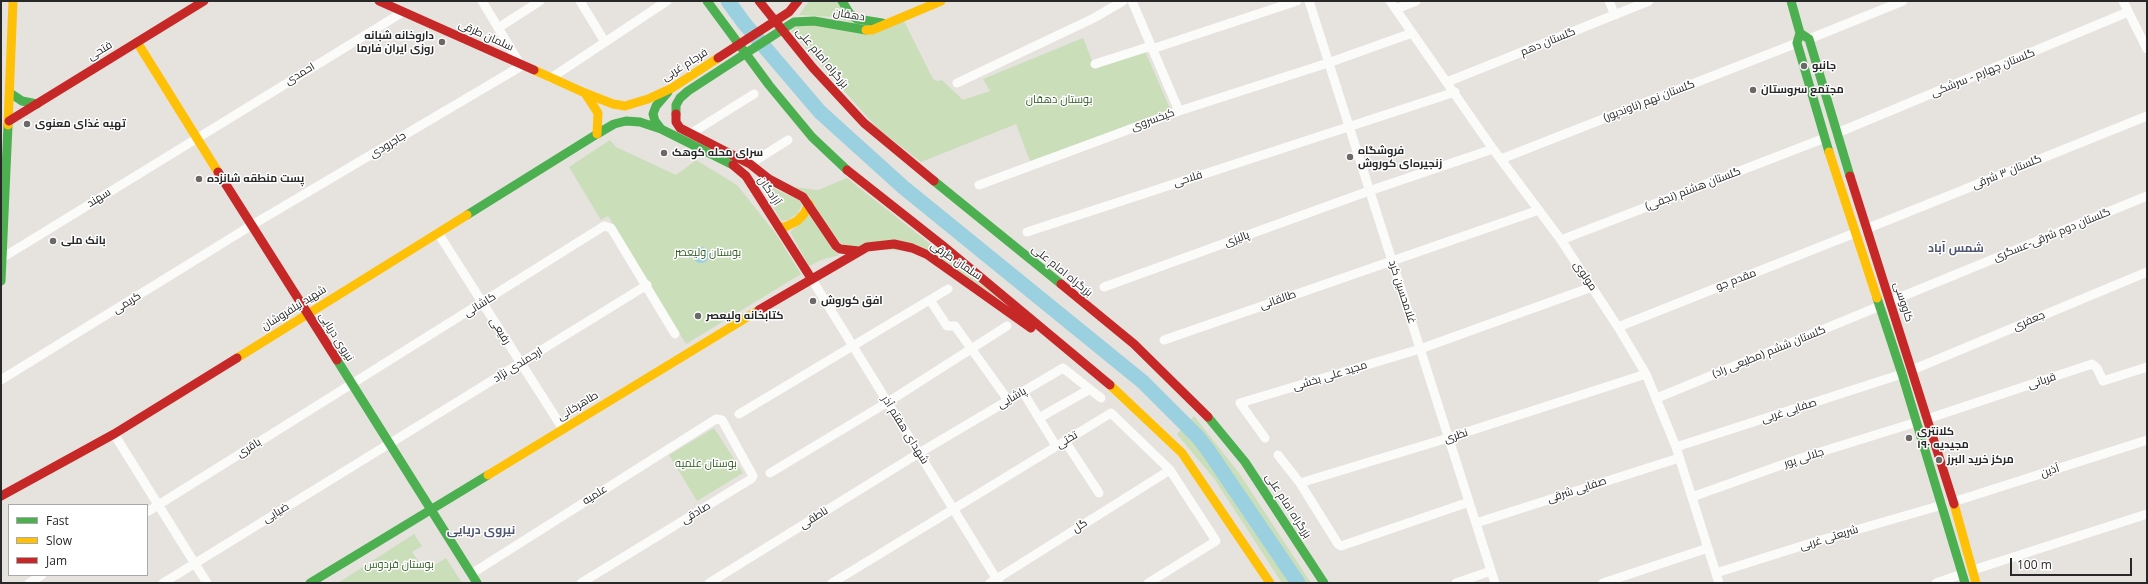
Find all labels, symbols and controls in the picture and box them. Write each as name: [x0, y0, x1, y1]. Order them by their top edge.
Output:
street label: دهقان: [832, 6, 866, 24]
street label: سلمان طرقی: [456, 18, 516, 54]
street label: بزرگراه امام علی: [793, 25, 851, 91]
street label: گلستان دهم: [1519, 25, 1577, 59]
place label: داروخانه شبانه روزی ایران فارما: [357, 29, 434, 55]
marker: داروخانه شبانه روزی ایران فارما: [437, 37, 447, 47]
street label: فتحی: [85, 38, 115, 64]
street label: فرجام غربی: [660, 46, 710, 84]
street label: گلستان چهارم - سرشکی: [1929, 46, 2037, 100]
place label: جانبو: [1812, 59, 1836, 73]
street label: احمدی: [283, 60, 317, 88]
marker: جانبو: [1799, 61, 1809, 71]
street label: گلستان نهم (ناوندپور): [1601, 77, 1697, 125]
place label: مجتمع سروستان: [1761, 83, 1844, 97]
marker: مجتمع سروستان: [1748, 85, 1758, 95]
park label: بوستان دهقان: [1026, 93, 1092, 107]
street label: کیخسروی: [1130, 106, 1176, 134]
place label: تهیه غذای معنوی: [35, 117, 126, 131]
marker: تهیه غذای معنوی: [22, 119, 32, 129]
street label: جاجرودی: [367, 129, 409, 161]
place label: فروشگاه زنجیره‌ای کوروش: [1358, 144, 1442, 170]
place label: سرای محله کوهک: [672, 146, 763, 160]
marker: سرای محله کوهک: [659, 148, 669, 158]
marker: فروشگاه زنجیره‌ای کوروش: [1345, 152, 1355, 162]
street label: گلستان ۳ شرقی: [1970, 152, 2044, 192]
street label: گلستان هشتم (نجفی): [1643, 165, 1743, 213]
street label: فلاحی: [1172, 168, 1204, 190]
place label: پست منطقه شانزده: [207, 172, 304, 186]
marker: پست منطقه شانزده: [194, 174, 204, 184]
street label: آزادگان: [755, 174, 783, 208]
street label: سهند: [85, 186, 113, 210]
street label: گلستان دوم شرقی-عسگری: [1992, 205, 2112, 265]
street label: پالیزی: [1223, 228, 1251, 250]
place label: بانک ملی: [61, 234, 106, 248]
marker: بانک ملی: [48, 236, 58, 246]
street label: سلمان طرقی: [928, 239, 984, 283]
street label: بزرگراه امام علی: [1029, 242, 1095, 300]
district label: شمس آباد: [1928, 242, 1984, 256]
park label: بوستان ولیعصر: [675, 246, 741, 260]
street label: غلامحسین کرد: [1385, 258, 1419, 326]
street label: مولوی: [1570, 259, 1600, 293]
street label: مقدم جو: [1714, 266, 1758, 294]
street label: کاووسی: [1890, 280, 1916, 324]
street label: شهید نیلفروشان: [259, 283, 329, 333]
street label: طالقانی: [1258, 288, 1298, 312]
street label: کریمی: [111, 289, 143, 317]
street label: کاشانی: [462, 290, 498, 320]
place label: افق کوروش: [821, 294, 883, 308]
marker: افق کوروش: [808, 296, 818, 306]
street label: جعفری: [2011, 308, 2047, 334]
place label: کتابخانه ولیعصر: [706, 309, 784, 323]
street label: نیروی دریایی: [316, 310, 356, 364]
marker: کتابخانه ولیعصر: [693, 311, 703, 321]
street label: رفیعی: [487, 315, 513, 347]
street label: گلستان ششم (مطیعی راد): [1710, 323, 1828, 381]
street label: ارجمندی نژاد: [491, 345, 545, 385]
street label: مجید علی بخشی: [1291, 358, 1369, 394]
street label: قربانی: [2026, 370, 2058, 392]
street label: پاشایی: [995, 384, 1029, 412]
street label: طاهرخانی: [555, 389, 601, 423]
street label: شهدای هفتم آذر: [879, 393, 931, 467]
street label: صفایی غربی: [1760, 396, 1818, 426]
place label: کلانتری ۱۹۰ مجیدیه: [1917, 425, 1969, 451]
street label: نظری: [1442, 426, 1470, 446]
street label: تختی: [1054, 429, 1080, 451]
marker: کلانتری ۱۹۰ مجیدیه: [1904, 433, 1914, 443]
street label: باقری: [234, 436, 264, 460]
street label: جلالی پور: [1782, 445, 1826, 471]
place label: مرکز خرید البرز: [1947, 453, 2014, 467]
marker: مرکز خرید البرز: [1934, 455, 1944, 465]
park label: بوستان علمیه: [675, 457, 737, 471]
street label: آذین: [2039, 462, 2061, 480]
street label: بزرگراه امام علی: [1262, 471, 1314, 541]
street label: صفایی شرقی: [1546, 474, 1608, 506]
street label: علمیه: [580, 482, 610, 508]
street label: صادقی: [679, 499, 713, 527]
street label: ضیایی: [261, 500, 291, 526]
legend: [8, 504, 148, 576]
street label: ناطقی: [797, 504, 831, 532]
text: Fast: [46, 512, 69, 529]
street label: گل: [1070, 516, 1090, 536]
street label: شریعتی غربی: [1798, 523, 1860, 553]
district label: نیروی دریایی: [447, 524, 515, 538]
text: Slow: [46, 532, 72, 549]
scale bar: [2012, 550, 2134, 576]
text: Jam: [46, 552, 67, 569]
text: 100 m: [2017, 556, 2052, 573]
park label: بوستان فردوس: [364, 558, 434, 572]

